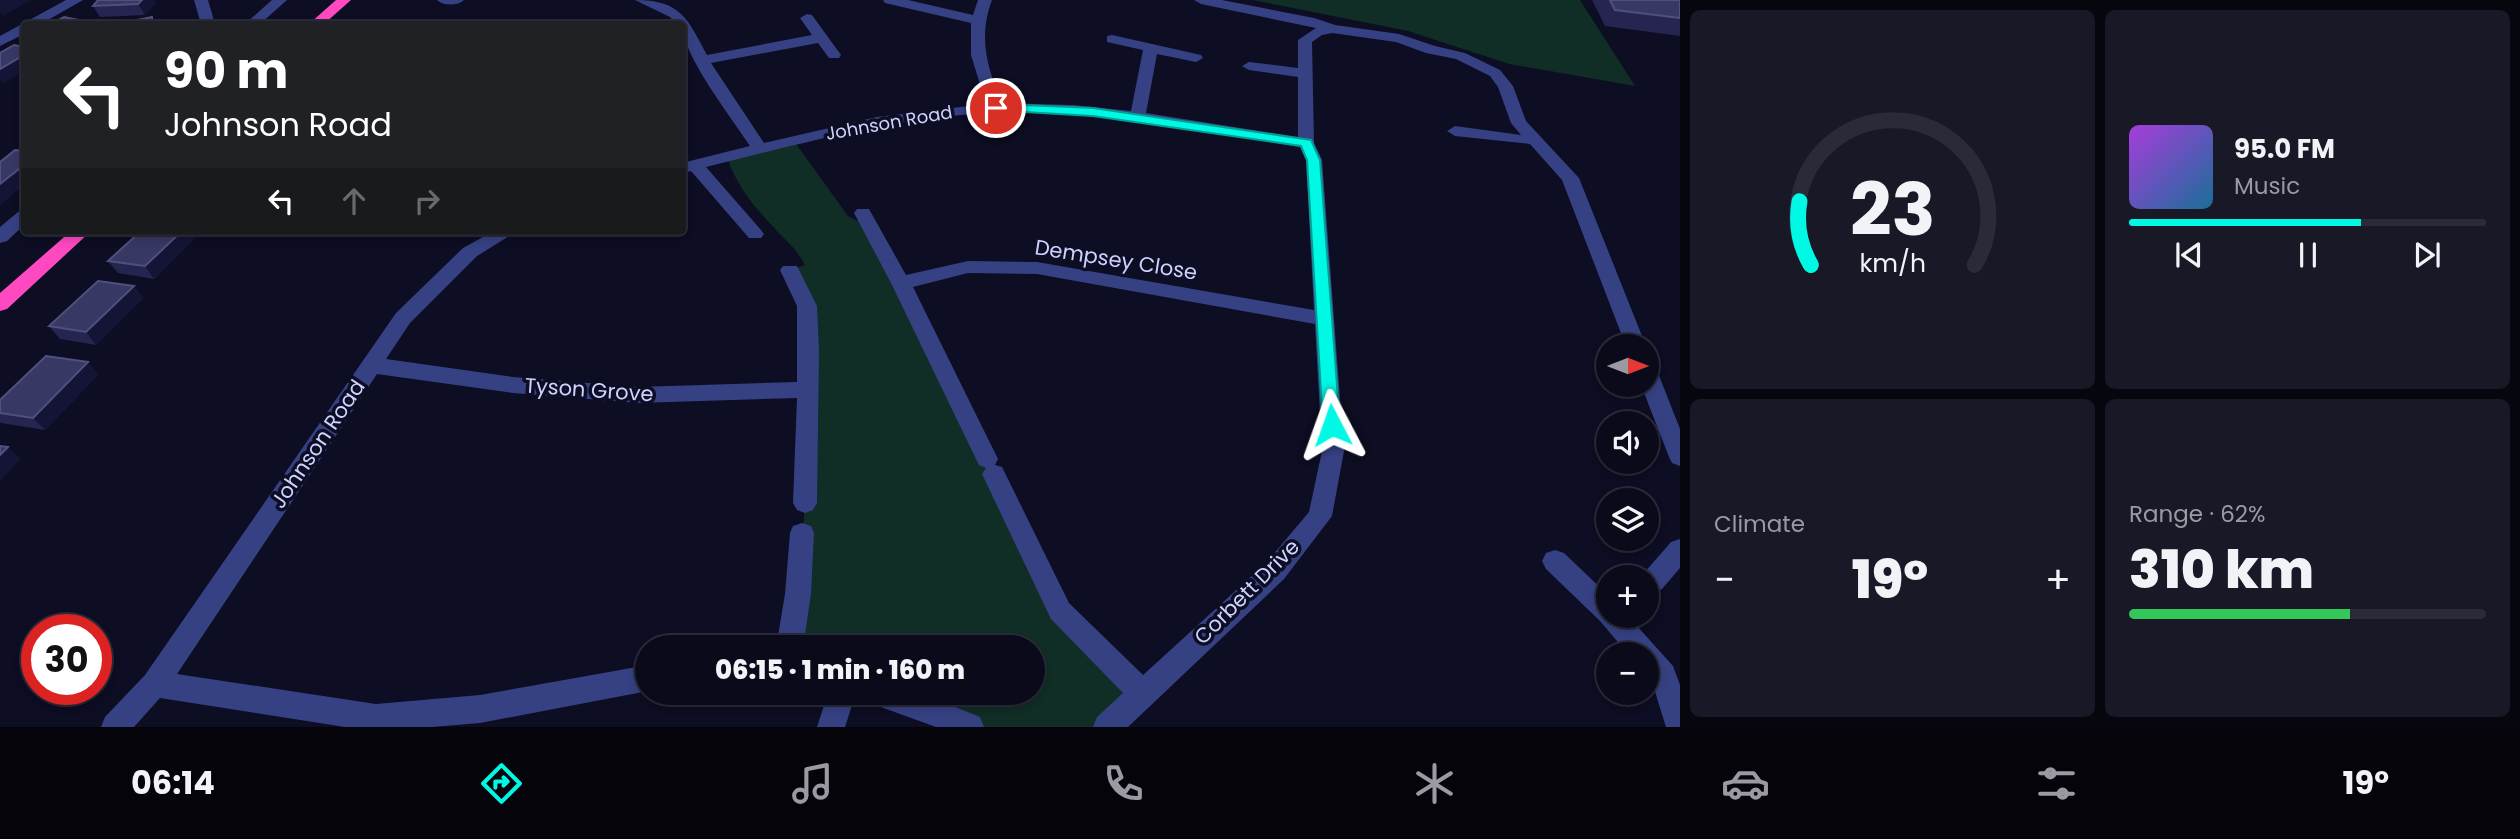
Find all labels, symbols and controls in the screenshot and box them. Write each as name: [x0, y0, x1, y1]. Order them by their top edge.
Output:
text: 90 m: [164, 37, 288, 105]
icon: left: [49, 49, 140, 140]
pin: [966, 78, 1026, 138]
icon: arrive: [977, 89, 1015, 127]
street label: Johnson Road: [824, 99, 954, 146]
text: Johnson Road: [164, 102, 392, 147]
text: 95.0 FM: [2234, 131, 2335, 167]
text: 23: [1850, 160, 1935, 261]
text: Music: [2234, 170, 2300, 202]
icon: left: [262, 182, 300, 220]
icon: ahead: [335, 182, 373, 220]
icon: right: [408, 182, 446, 220]
street label: Dempsey Close: [1033, 232, 1199, 287]
icon: previous: [2170, 236, 2208, 274]
icon: pause: [2289, 236, 2327, 274]
icon: next: [2408, 236, 2446, 274]
text: km/h: [1859, 246, 1926, 281]
north arrow: [1596, 334, 1659, 397]
map controls: [1596, 334, 1659, 705]
street label: Tyson Grove: [524, 371, 654, 408]
street label: Johnson Road: [264, 374, 371, 514]
position arrow: [1295, 388, 1369, 462]
button: sound: [1596, 411, 1659, 474]
button: layers: [1596, 488, 1659, 551]
text: Range · 62%: [2129, 498, 2266, 530]
text: Climate: [1714, 508, 1805, 540]
street label: Corbett Drive: [1188, 533, 1306, 651]
text: 310 km: [2129, 533, 2314, 606]
text: 19°: [1852, 543, 1928, 616]
text: −: [1714, 553, 1735, 606]
text: +: [2045, 553, 2071, 606]
button: +: [1596, 565, 1659, 628]
speed limit sign: 30: [21, 614, 112, 705]
button: −: [1596, 642, 1659, 705]
text: 06:15 · 1 min · 160 m: [715, 652, 965, 688]
icon: directions: [477, 759, 526, 808]
icon: music: [788, 759, 837, 808]
icon: phone: [1099, 759, 1148, 808]
icon: climate: [1410, 759, 1459, 808]
icon: car: [1721, 759, 1770, 808]
icon: filters: [2032, 759, 2081, 808]
text: 06:14: [131, 760, 215, 805]
text: 19°: [2342, 760, 2389, 805]

